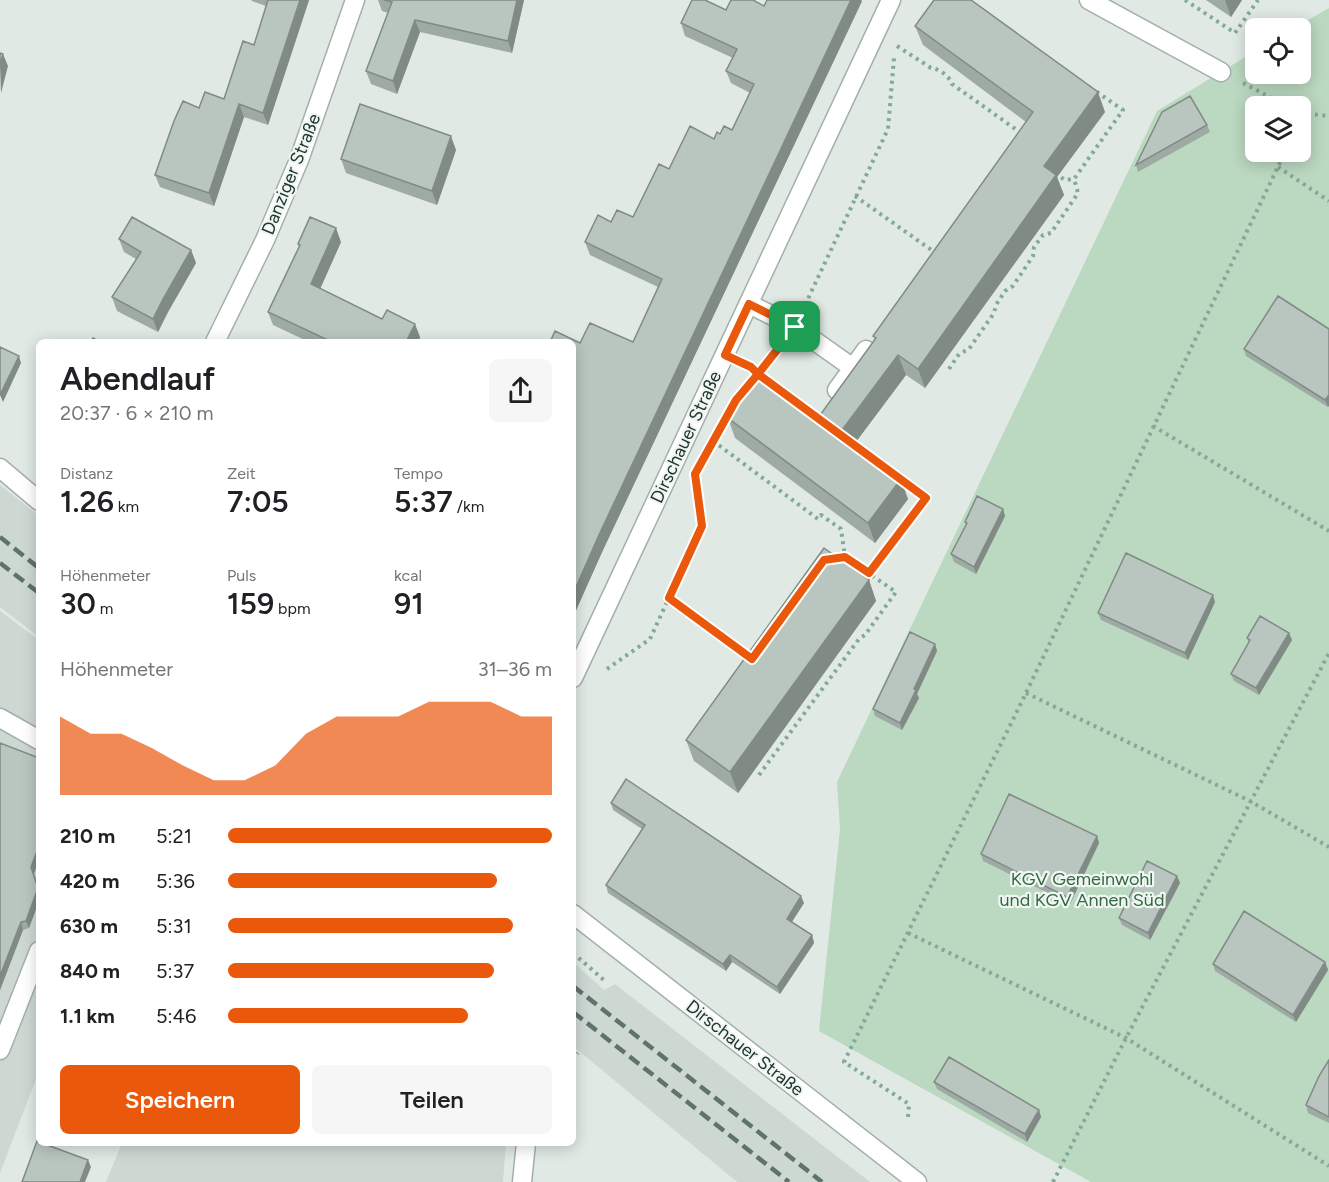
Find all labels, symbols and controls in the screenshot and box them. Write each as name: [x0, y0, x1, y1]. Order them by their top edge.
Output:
map controls: [1245, 18, 1311, 162]
button: locate: [1245, 18, 1311, 84]
button: layers: [1245, 96, 1311, 162]
street label: Danziger Straße: [257, 110, 325, 238]
pin: [769, 301, 820, 352]
icon: arrive: [778, 310, 811, 343]
text: Abendlauf: [60, 359, 215, 398]
button: share: [489, 359, 552, 422]
street label: Dirschauer Straße: [646, 367, 726, 507]
text: 20:37 · 6 × 210 m: [60, 401, 214, 425]
text: Distanz: [60, 464, 113, 483]
text: Zeit: [227, 464, 256, 483]
text: Tempo: [394, 464, 443, 483]
text: 1.26: [60, 483, 114, 520]
text: 7:05: [227, 483, 289, 520]
text: 5:37: [394, 483, 453, 520]
text: km: [114, 497, 139, 516]
text: /km: [453, 497, 484, 516]
text: Höhenmeter: [60, 566, 150, 585]
text: Puls: [227, 566, 256, 585]
text: kcal: [394, 566, 422, 585]
text: 30: [60, 585, 96, 622]
text: 159: [227, 585, 274, 622]
text: 91: [394, 585, 424, 622]
text: m: [96, 599, 113, 618]
text: bpm: [274, 599, 311, 618]
text: Höhenmeter: [60, 657, 173, 681]
text: 31–36 m: [478, 657, 552, 681]
text: 210 m: [60, 824, 115, 848]
text: 5:21: [156, 824, 192, 848]
park label: KGV Gemeinwohl und KGV Annen Süd: [1000, 868, 1164, 911]
text: 420 m: [60, 869, 119, 893]
text: 5:36: [156, 869, 195, 893]
text: 630 m: [60, 914, 118, 938]
text: 5:31: [156, 914, 192, 938]
text: 840 m: [60, 959, 120, 983]
text: 5:37: [156, 959, 194, 983]
street label: Dirschauer Straße: [682, 995, 808, 1101]
text: 1.1 km: [60, 1004, 115, 1028]
text: 5:46: [156, 1004, 196, 1028]
button: Speichern: [60, 1065, 300, 1134]
button: Teilen: [312, 1065, 552, 1134]

